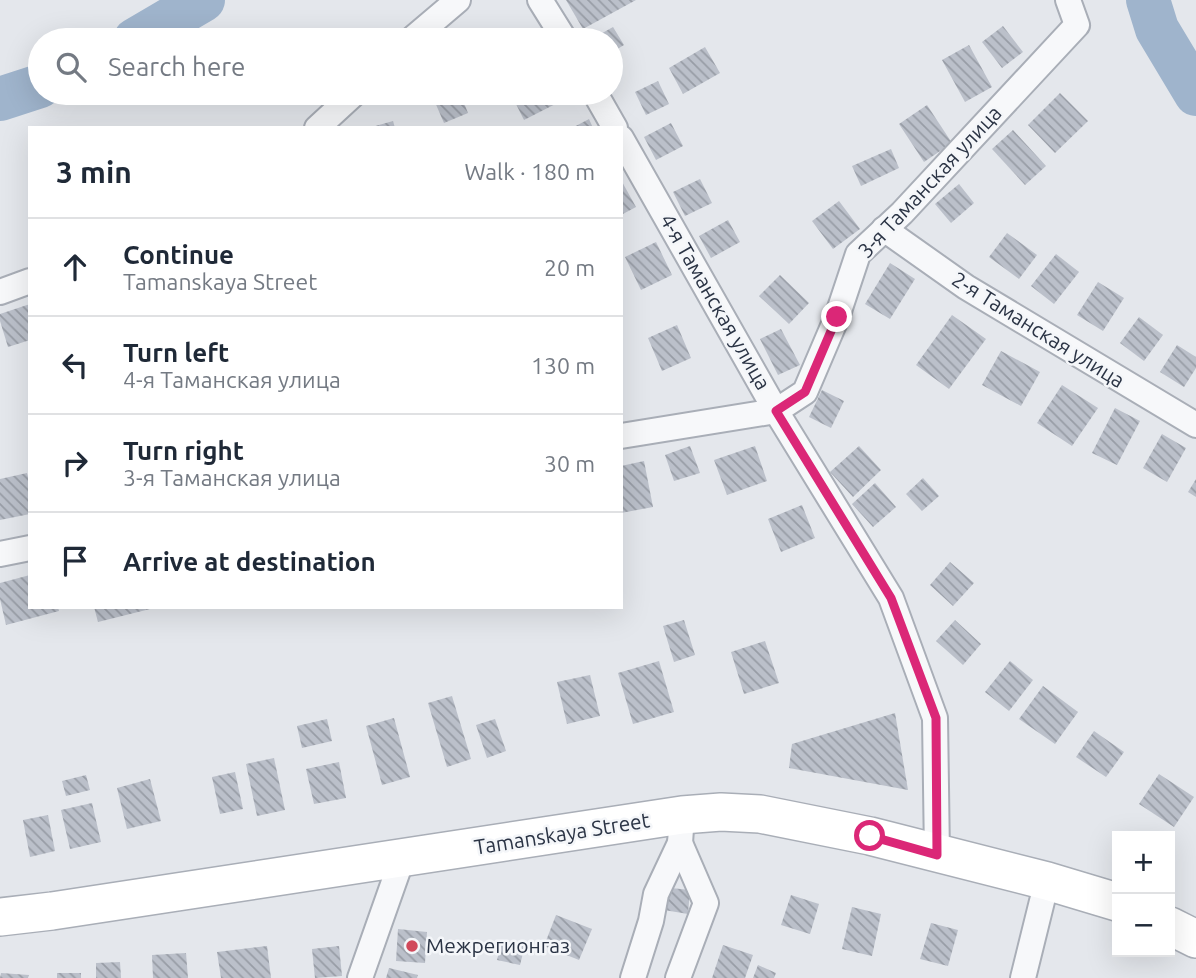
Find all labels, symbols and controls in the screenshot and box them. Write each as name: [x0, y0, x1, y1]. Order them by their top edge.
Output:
search box: [28, 28, 623, 105]
icon: search: [52, 48, 90, 86]
text: Search here: [108, 52, 245, 81]
street label: 3-я Таманская улица: [853, 100, 1006, 262]
text: 3 min: [56, 155, 132, 189]
text: Walk · 180 m: [464, 159, 595, 184]
street label: 4-я Таманская улица: [656, 209, 776, 394]
text: Continue: [123, 240, 234, 269]
icon: ahead: [56, 248, 94, 286]
text: 20 m: [544, 255, 595, 280]
street label: 2-я Таманская улица: [948, 266, 1129, 392]
text: Tamanskaya Street: [123, 269, 317, 294]
route end: [821, 301, 852, 332]
text: Turn left: [123, 338, 229, 367]
icon: left: [56, 346, 94, 384]
text: 130 m: [531, 353, 595, 378]
text: 4-я Таманская улица: [123, 367, 341, 392]
text: Turn right: [123, 436, 244, 465]
icon: right: [56, 444, 94, 482]
text: 30 m: [544, 451, 595, 476]
text: 3-я Таманская улица: [123, 465, 341, 490]
icon: arrive: [56, 542, 94, 580]
text: Arrive at destination: [123, 547, 376, 576]
street label: Tamanskaya Street: [472, 807, 651, 859]
route start: [854, 820, 885, 851]
map controls: [1112, 831, 1175, 957]
button: +: [1112, 831, 1175, 894]
button: −: [1112, 894, 1175, 957]
place label: Межрегионгаз: [426, 933, 570, 957]
marker: Межрегионгаз: [404, 938, 420, 954]

